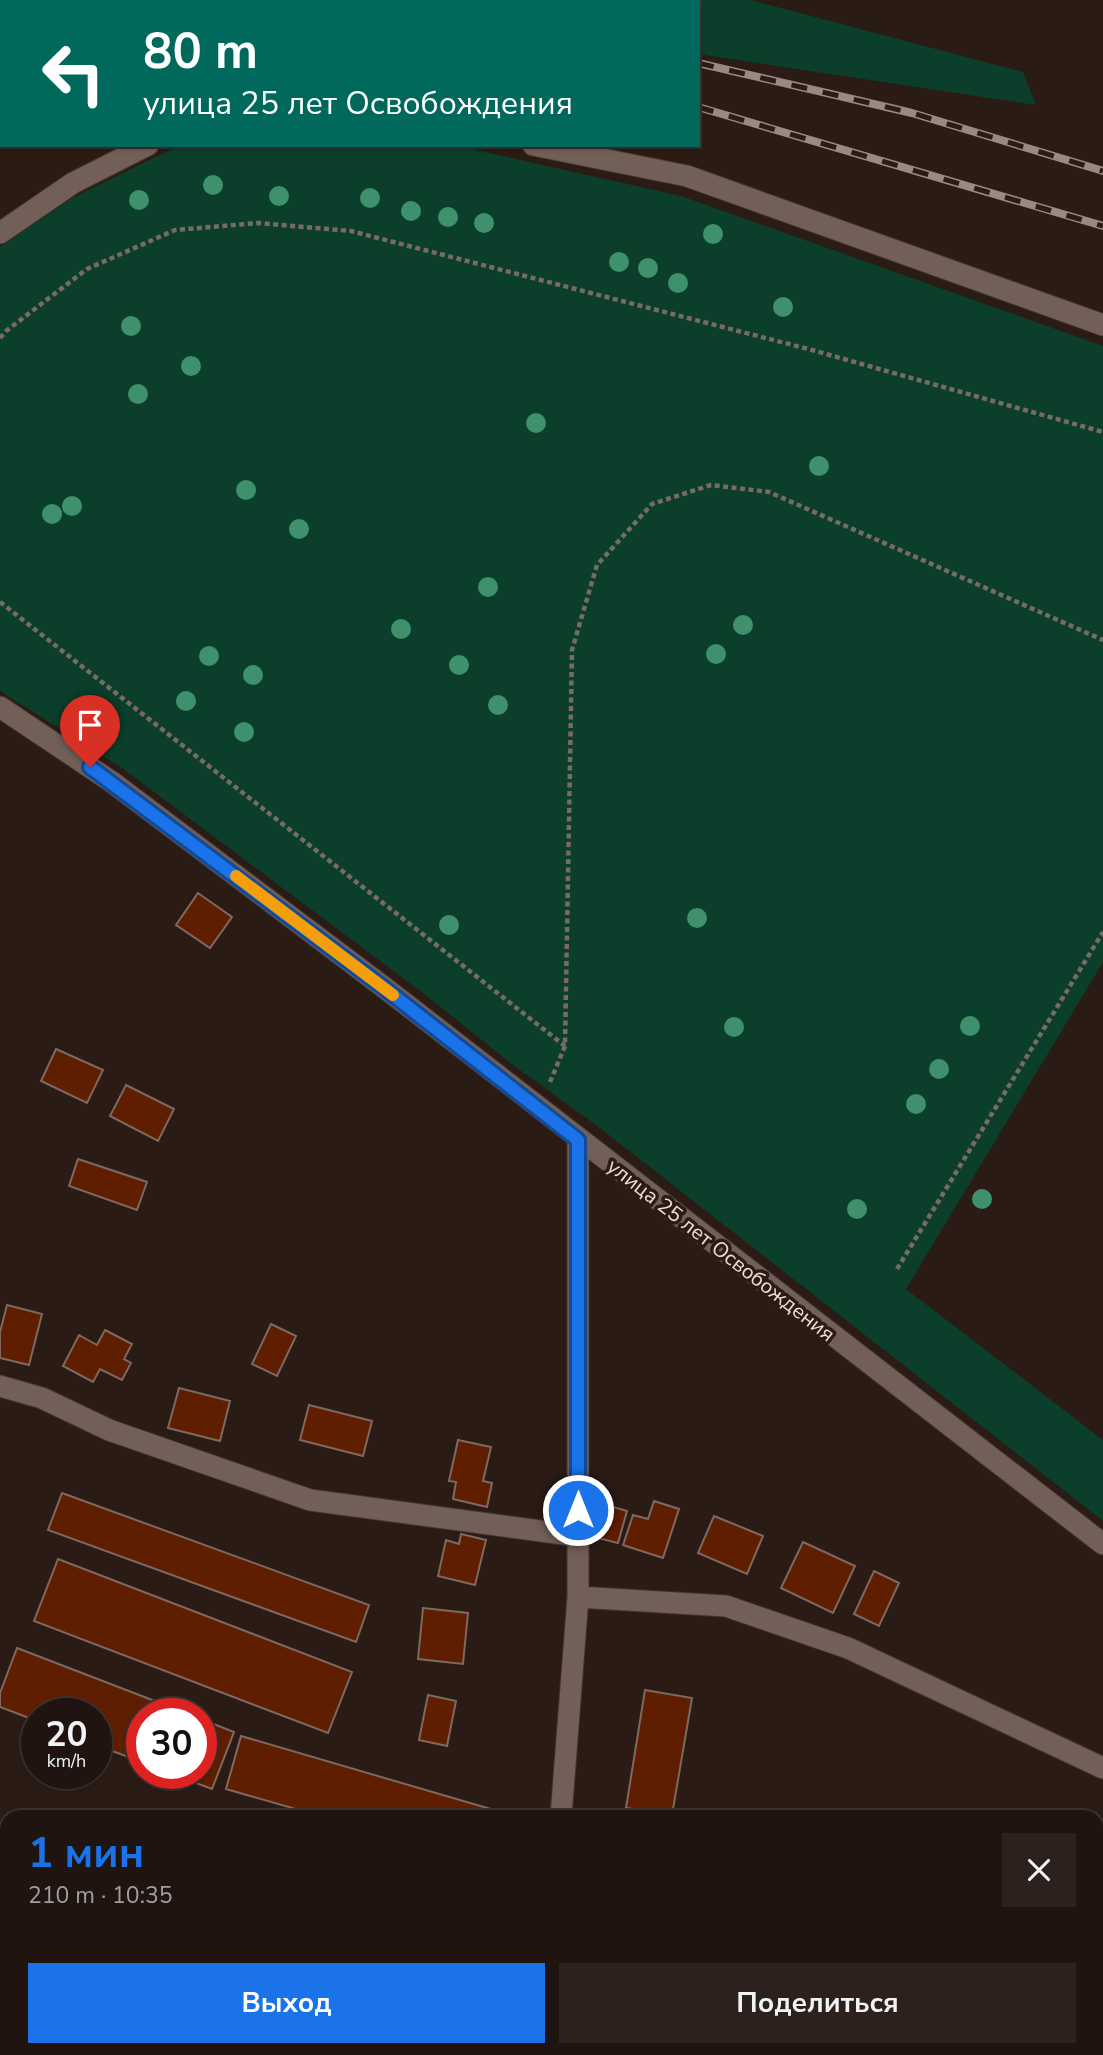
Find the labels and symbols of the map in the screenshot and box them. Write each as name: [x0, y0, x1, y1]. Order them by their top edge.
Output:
pin: [60, 695, 120, 767]
street label: улица 25 лет Освобождения: [601, 1152, 841, 1348]
position arrow: [541, 1473, 615, 1547]
speed limit sign: 30: [126, 1698, 217, 1789]

